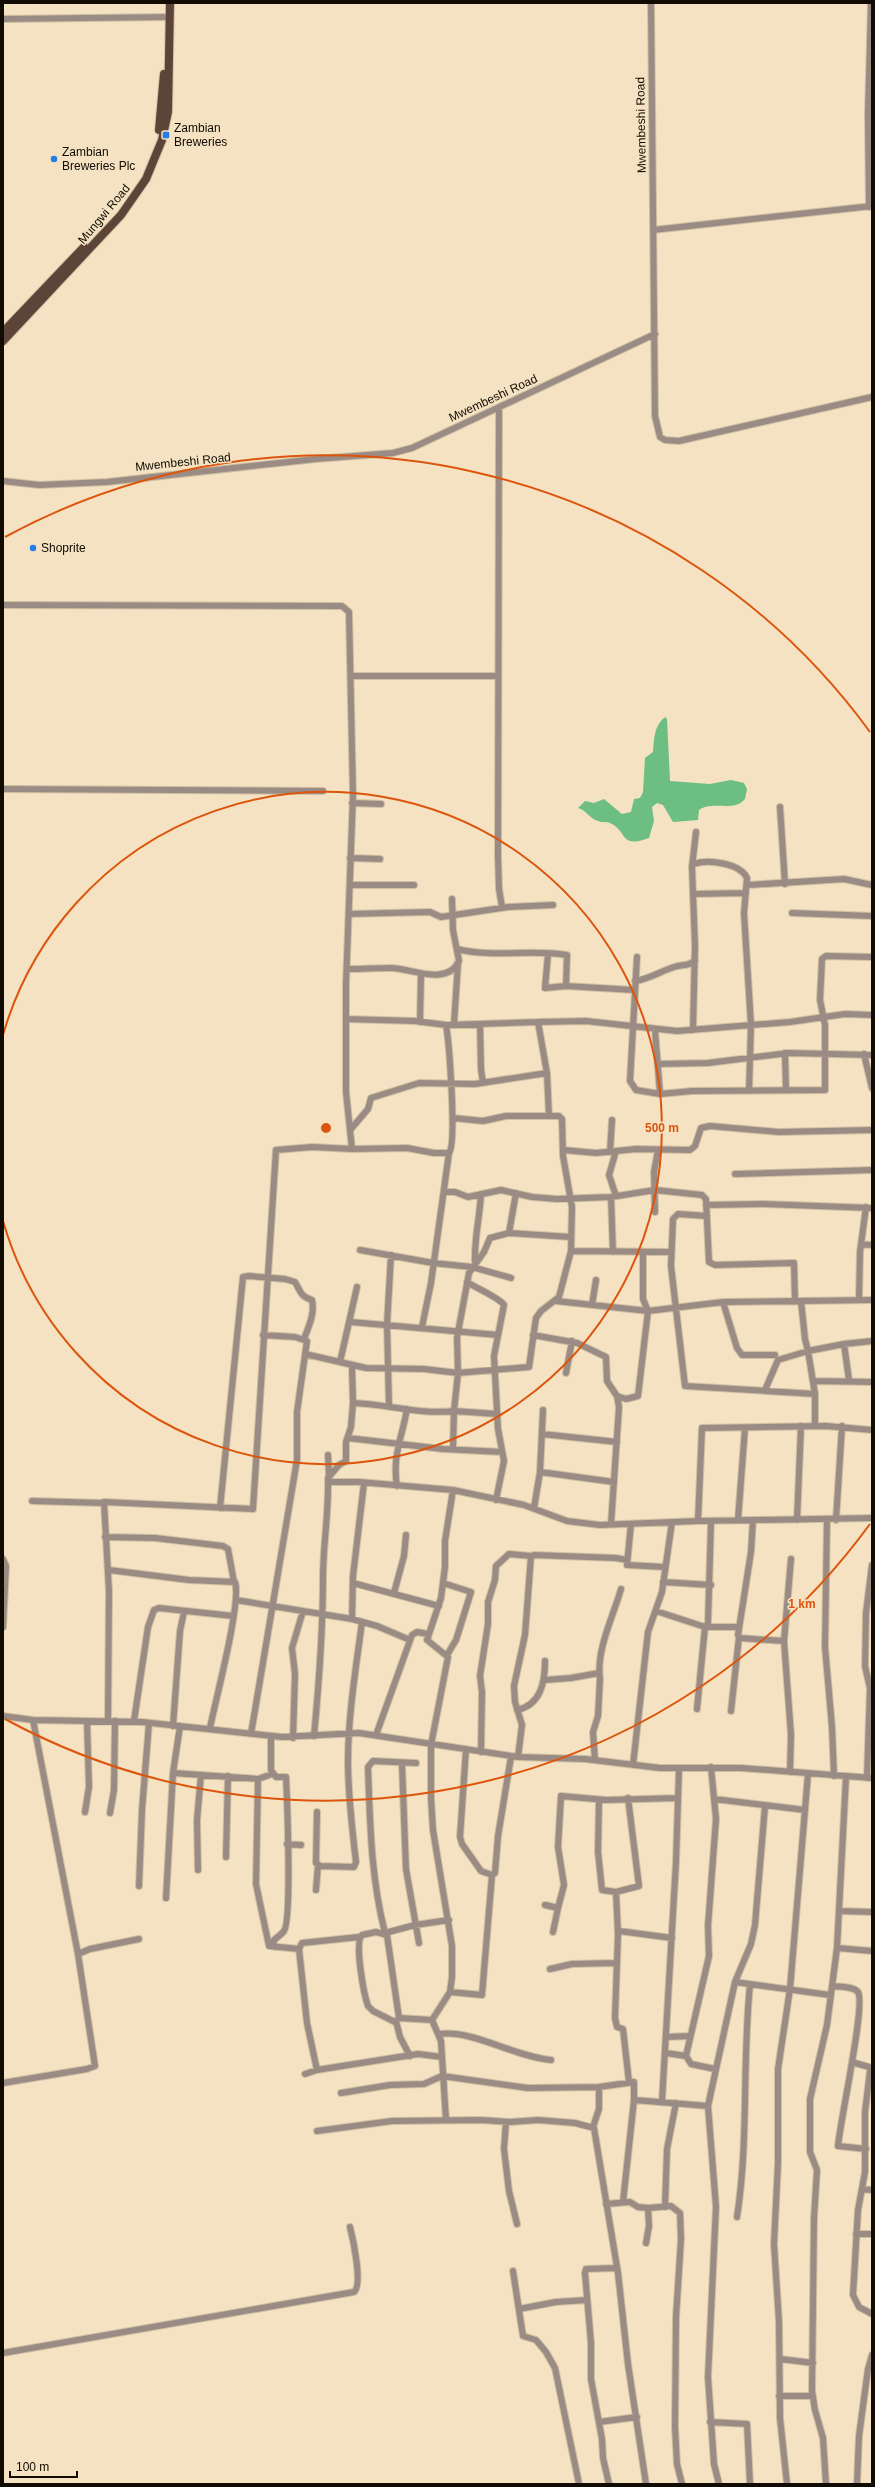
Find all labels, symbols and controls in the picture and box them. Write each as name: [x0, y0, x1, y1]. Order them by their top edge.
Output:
street label: Mwembeshi Road: [633, 77, 649, 173]
place label: Zambian Breweries: [174, 121, 227, 149]
marker: Zambian Breweries: [161, 130, 171, 140]
place label: Zambian Breweries Plc: [62, 145, 135, 173]
marker: Zambian Breweries Plc: [49, 154, 59, 164]
street label: Mungwi Road: [75, 181, 133, 247]
street label: Mwembeshi Road: [447, 371, 539, 425]
street label: Mwembeshi Road: [135, 450, 231, 474]
place label: Shoprite: [41, 541, 86, 555]
marker: Shoprite: [28, 543, 38, 553]
centre of rings: [319, 1121, 333, 1135]
text: 500 m: [645, 1121, 679, 1135]
text: 1 km: [788, 1597, 816, 1611]
scale bar: [10, 2453, 77, 2479]
text: 100 m: [16, 2460, 49, 2474]

